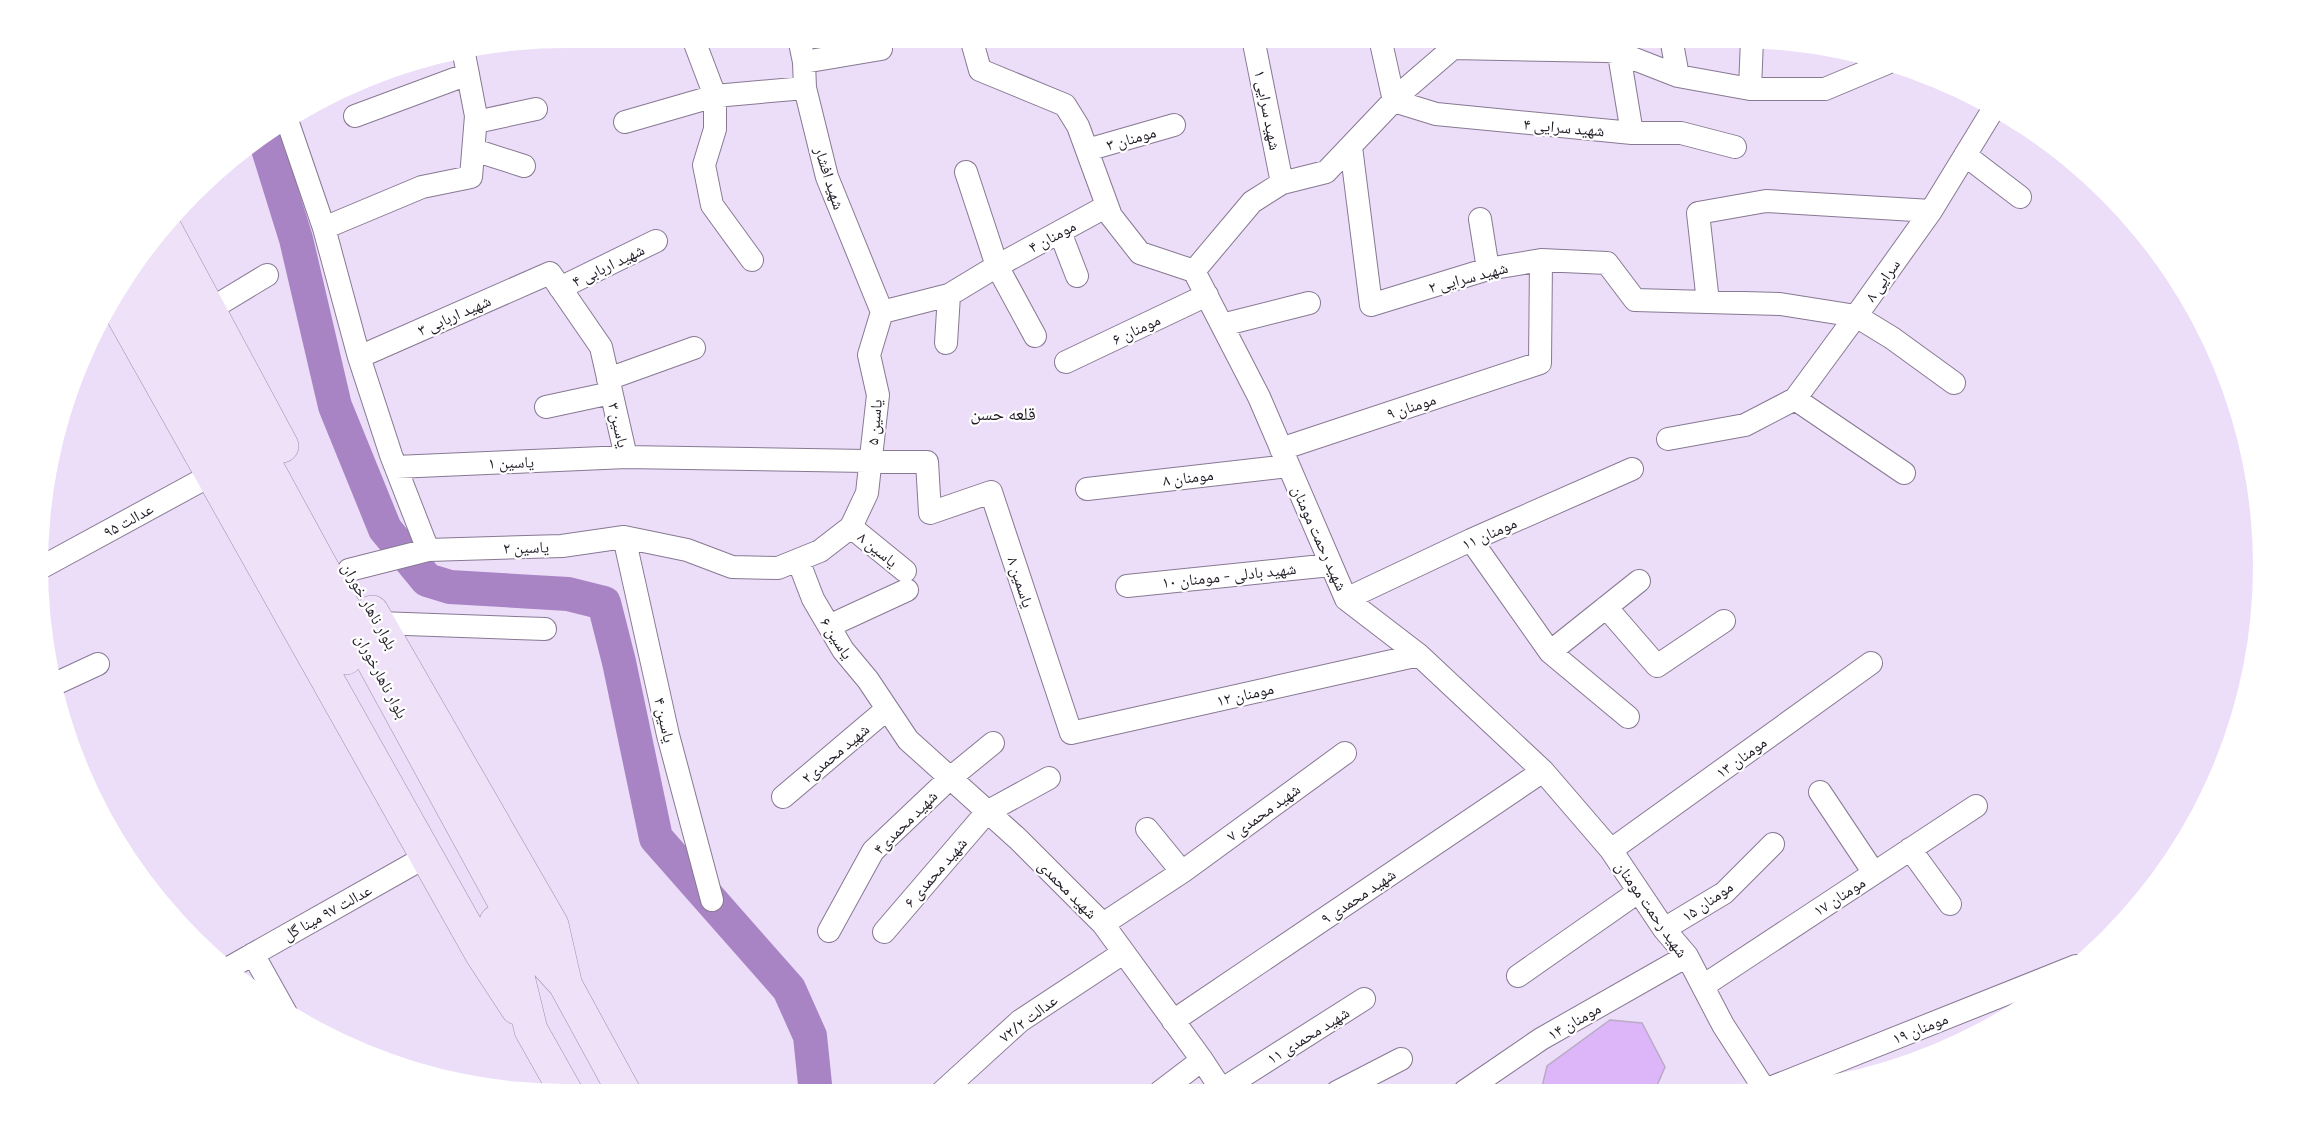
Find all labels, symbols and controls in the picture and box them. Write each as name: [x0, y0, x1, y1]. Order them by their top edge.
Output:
street label: شهید سرایی ۱: [1248, 68, 1288, 152]
street label: شهید سرایی ۴: [1522, 111, 1606, 143]
street label: مومنان ۳: [1103, 119, 1159, 157]
street label: شهید افشار: [808, 142, 851, 213]
street label: ۴ مومنان: [1024, 213, 1080, 259]
street label: شهید اربابی ۴: [568, 237, 648, 293]
street label: سرایی ۸: [1858, 253, 1906, 307]
street label: شهید سرایی ۲: [1426, 255, 1510, 299]
street label: شهید اربابی ۳: [413, 288, 495, 342]
street label: مومنان ۶: [1108, 307, 1164, 351]
street label: مومنان ۹: [1383, 387, 1439, 425]
street label: یاسین ۵: [860, 398, 888, 446]
street label: یاسین ۳: [602, 400, 636, 450]
district label: قلعه حسن: [970, 400, 1036, 427]
street label: یاسین ۱: [488, 449, 534, 475]
street label: مومنان ۸: [1161, 462, 1215, 492]
street label: شهید رحمت مومنان: [1286, 481, 1354, 595]
street label: عدالت ۹۵: [99, 496, 157, 544]
street label: مومنان ۱۱: [1458, 510, 1520, 556]
street label: یاسین ۸: [853, 525, 903, 573]
street label: یاسین ۲: [503, 534, 549, 560]
street label: یاسمین ۸: [1001, 553, 1041, 611]
street label: شهید بادلی - مومنان ۱۰: [1161, 556, 1297, 594]
street label: بلوار ناهار خوران: [336, 558, 404, 654]
street label: یاسین ۶: [814, 612, 860, 664]
street label: بلوار ناهارخوران: [350, 629, 414, 723]
street label: مومنان ۱۲: [1214, 676, 1276, 712]
street label: یاسین ۴: [648, 695, 682, 745]
street label: شهید محمدی۲: [796, 717, 874, 789]
street label: مومنان ۱۳: [1710, 730, 1772, 784]
street label: شهید محمدی ۷: [1221, 777, 1305, 847]
street label: شهید محمدی۴: [867, 784, 943, 860]
street label: ۶ شهید محمدی: [898, 832, 972, 912]
street label: شهید محمدی: [1033, 854, 1103, 924]
street label: شهید رحمت مومنان: [1610, 856, 1694, 962]
street label: ۹ شهید محمدی: [1316, 862, 1400, 930]
street label: مومنان ۱۷: [1808, 870, 1870, 922]
street label: مومنان ۱۵: [1676, 875, 1738, 927]
street label: عدالت ۹۷ مینا گل: [278, 878, 376, 946]
street label: عدالت ۷۲/۲: [994, 988, 1062, 1048]
street label: مومنان ۱۴: [1543, 996, 1605, 1046]
street label: ۱۱ شهید محمدی: [1262, 1000, 1354, 1070]
street label: مومنان ۱۹: [1889, 1006, 1951, 1050]

